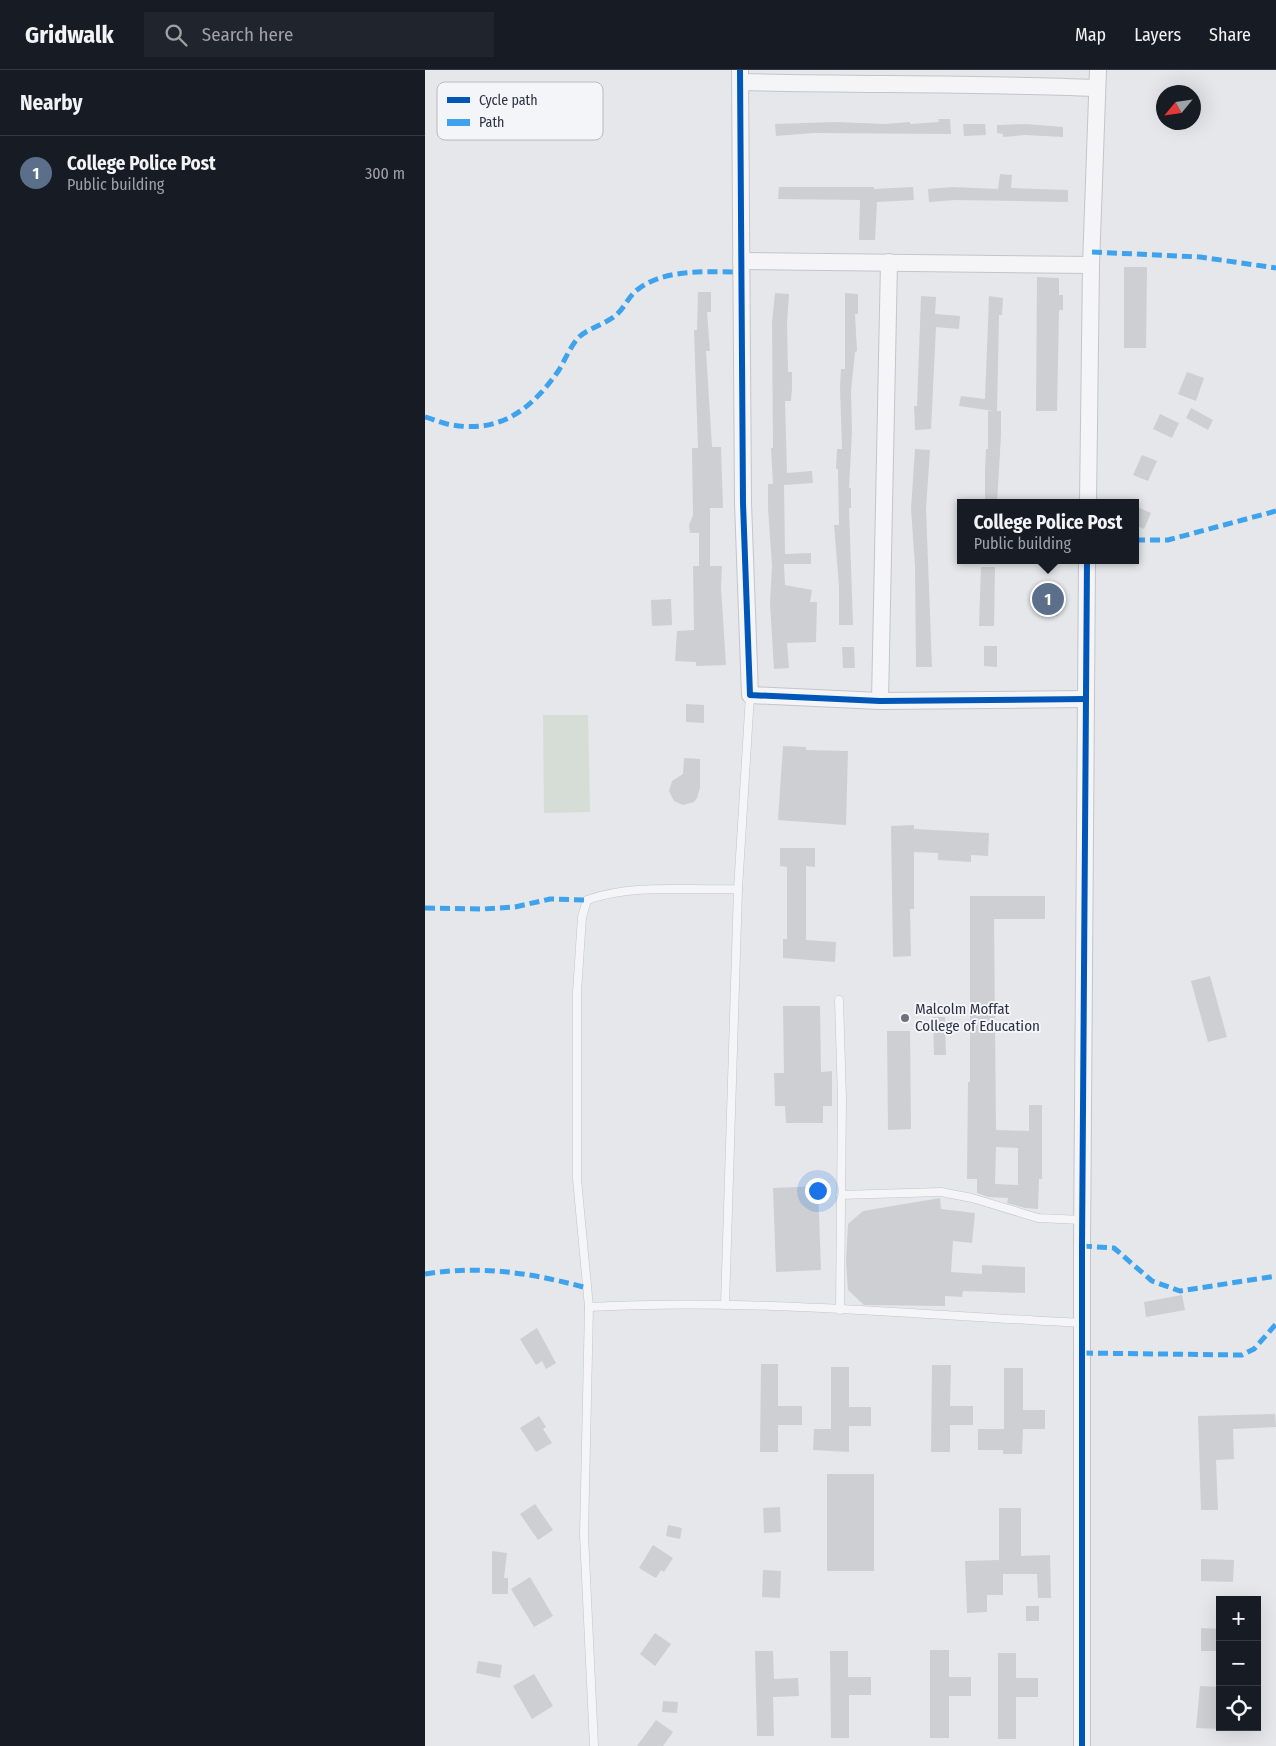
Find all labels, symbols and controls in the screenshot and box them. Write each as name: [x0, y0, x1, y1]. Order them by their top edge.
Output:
search box: [144, 12, 494, 57]
text: Gridwalk: [25, 21, 114, 49]
icon: search: [162, 21, 190, 49]
text: Search here: [202, 23, 293, 46]
text: Map: [1075, 24, 1106, 46]
text: Layers: [1134, 24, 1181, 46]
text: Share: [1209, 24, 1251, 46]
legend: [437, 82, 603, 140]
north arrow: [1156, 85, 1201, 130]
text: Nearby: [20, 90, 82, 116]
text: Cycle path: [479, 92, 538, 109]
text: Path: [479, 114, 504, 131]
text: College Police Post: [67, 152, 216, 175]
text: 1: [33, 164, 39, 183]
text: 300 m: [365, 164, 405, 183]
text: Public building: [67, 175, 164, 194]
popup: [957, 499, 1139, 564]
text: College Police Post: [974, 511, 1122, 534]
text: Public building: [974, 534, 1071, 553]
pin: 1: [1032, 580, 1064, 618]
place label: Malcolm Moffat College of Education: [915, 1000, 1040, 1035]
marker: Malcolm Moffat College of Education: [899, 1012, 911, 1024]
your location: [805, 1178, 831, 1204]
map controls: [1216, 1596, 1261, 1731]
button: +: [1216, 1596, 1261, 1641]
button: −: [1216, 1641, 1261, 1686]
button: locate: [1216, 1686, 1261, 1731]

